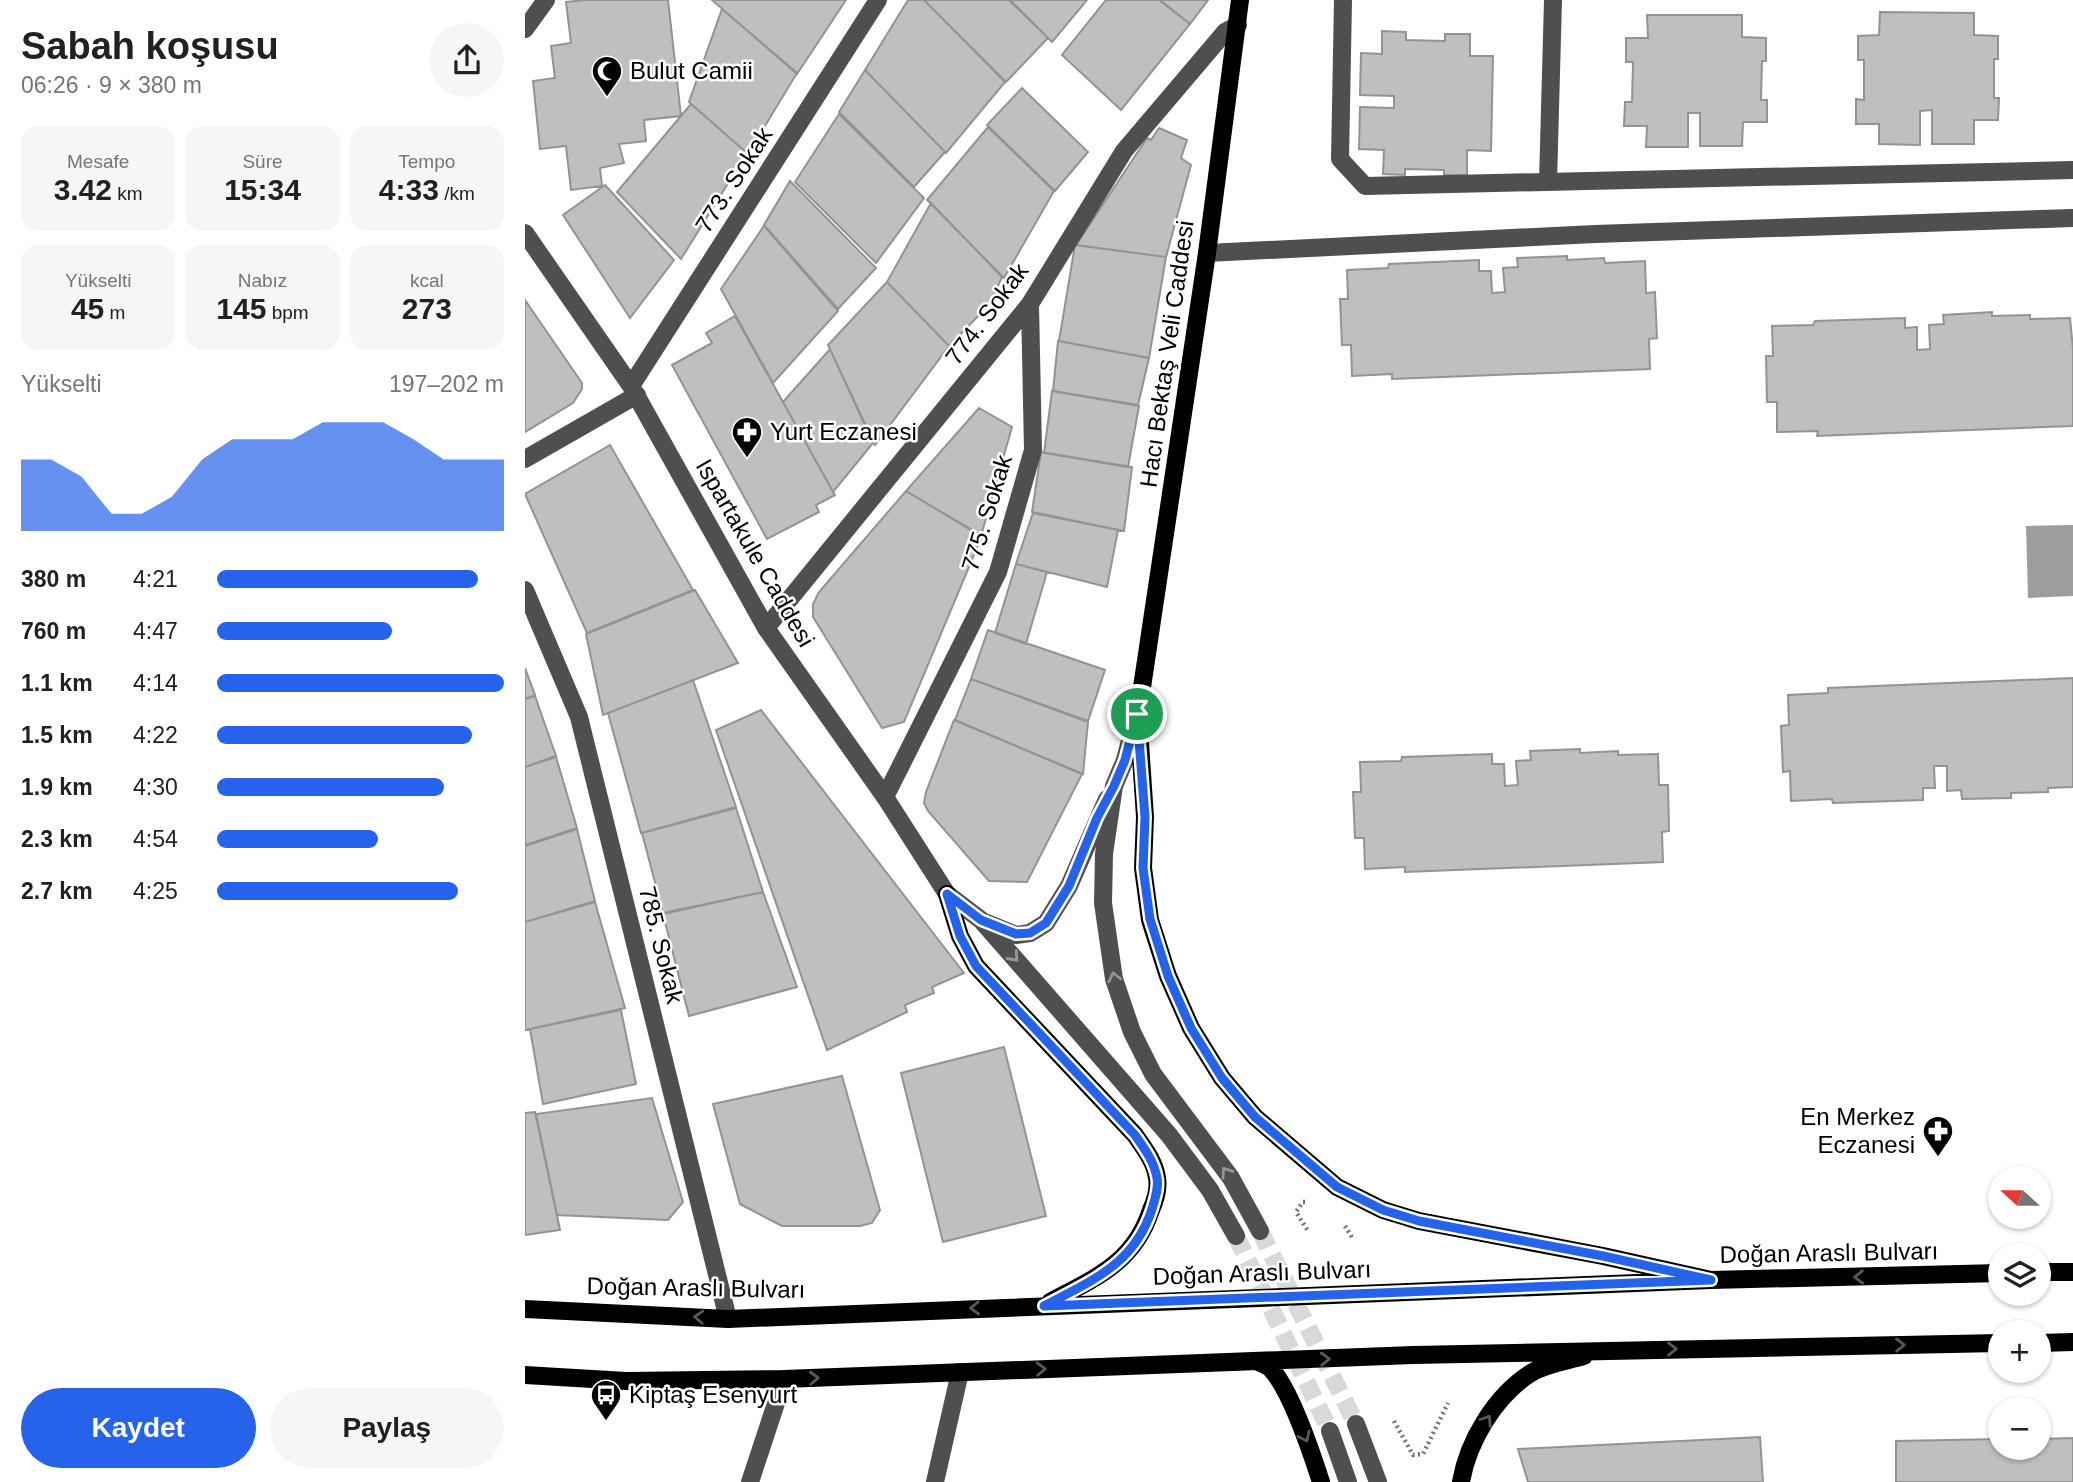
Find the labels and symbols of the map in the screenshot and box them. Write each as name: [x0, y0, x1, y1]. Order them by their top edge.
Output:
mosque icon: Bulut Camii: [590, 54, 624, 98]
place label: Bulut Camii: [630, 57, 753, 84]
street label: 773. Sokak: [690, 121, 778, 237]
street label: Hacı Bektaş Veli Caddesi: [1134, 219, 1199, 489]
street label: 774. Sokak: [940, 257, 1034, 370]
pharmacy icon: Yurt Eczanesi: [730, 415, 764, 459]
place label: Yurt Eczanesi: [770, 418, 917, 445]
street label: 775. Sokak: [956, 451, 1017, 574]
street label: Ispartakule Caddesi: [691, 454, 820, 651]
pin: [1107, 684, 1167, 744]
street label: 785. Sokak: [634, 883, 689, 1007]
one-way arrow: [1006, 949, 1018, 962]
one-way arrow: [1108, 971, 1122, 983]
place label: En Merkez Eczanesi: [1800, 1103, 1915, 1158]
pharmacy icon: En Merkez Eczanesi: [1921, 1114, 1955, 1158]
north arrow: [1988, 1166, 2051, 1228]
one-way arrow: [1222, 1167, 1234, 1180]
street label: Doğan Araslı Bulvarı: [1719, 1237, 1939, 1268]
street label: Doğan Araslı Bulvarı: [1152, 1255, 1372, 1290]
one-way arrow: [1853, 1269, 1864, 1284]
street label: Doğan Araslı Bulvarı: [586, 1272, 806, 1303]
one-way arrow: [970, 1301, 981, 1316]
one-way arrow: [693, 1310, 704, 1325]
one-way arrow: [1895, 1337, 1906, 1353]
one-way arrow: [1668, 1341, 1678, 1357]
one-way arrow: [1319, 1351, 1330, 1366]
one-way arrow: [1036, 1362, 1047, 1377]
one-way arrow: [809, 1370, 819, 1386]
bus stop icon: Kiptaş Esenyurt: [589, 1378, 623, 1422]
place label: Kiptaş Esenyurt: [629, 1381, 797, 1408]
one-way arrow: [1479, 1415, 1491, 1428]
one-way arrow: [1297, 1430, 1311, 1442]

